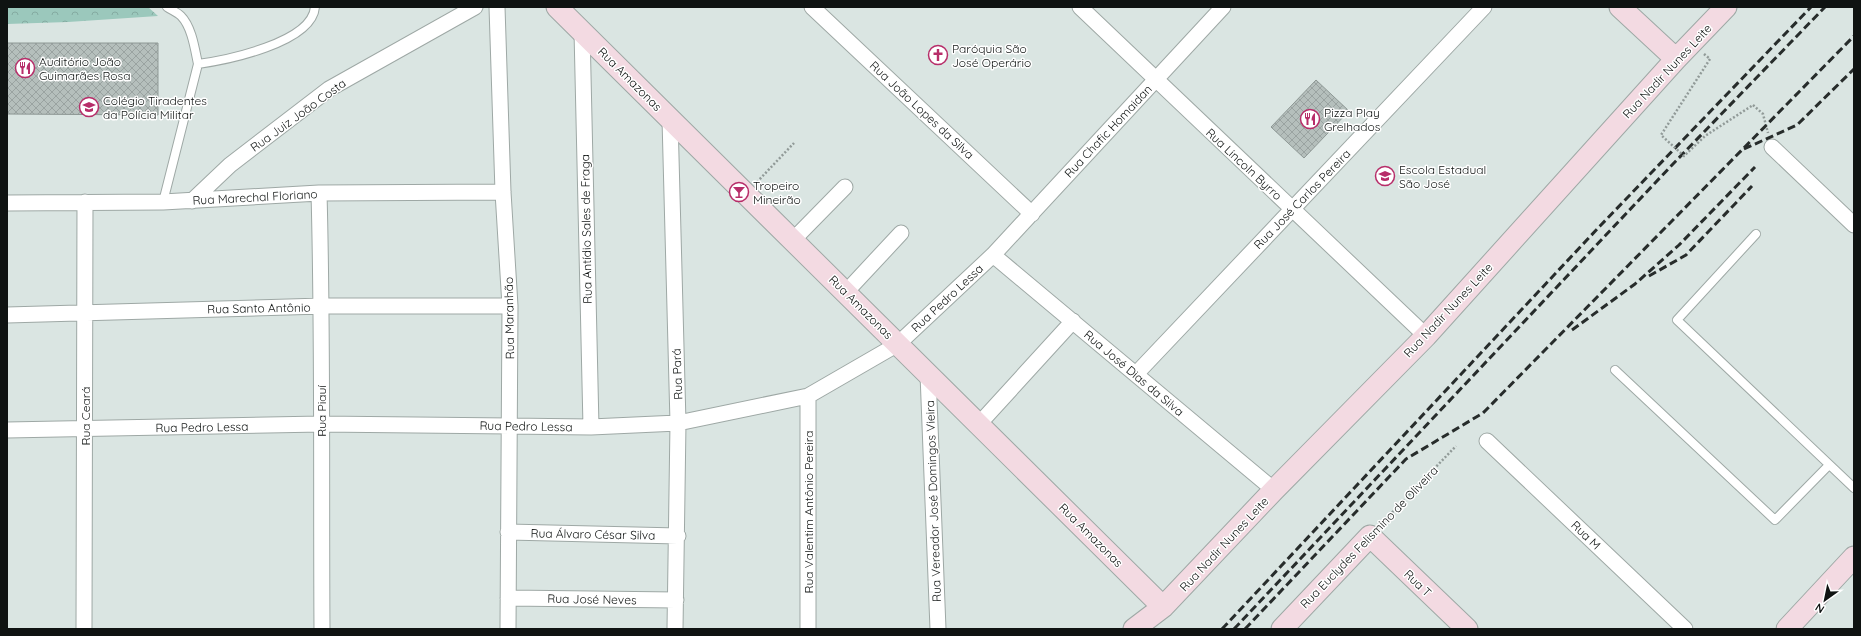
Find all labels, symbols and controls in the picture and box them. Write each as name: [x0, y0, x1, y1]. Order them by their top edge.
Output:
street label: Rua Nadir Nunes Leite: [1619, 20, 1715, 121]
place label: Paróquia São José Operário: [952, 41, 1031, 70]
street label: Rua Amazonas: [595, 44, 665, 114]
church icon: Paróquia São José Operário: [927, 44, 949, 66]
place label: Auditório João Guimarães Rosa: [39, 54, 131, 83]
restaurant icon: Auditório João Guimarães Rosa: [14, 57, 36, 79]
street label: Rua João Lopes da Silva: [867, 58, 977, 162]
street label: Rua Juiz João Costa: [247, 75, 349, 155]
street label: Rua Chafic Homaidan: [1061, 81, 1155, 181]
place label: Colégio Tiradentes da Polícia Militar: [103, 93, 207, 122]
school or university icon: Colégio Tiradentes da Polícia Militar: [78, 96, 100, 118]
place label: Pizza Play Grelhados: [1324, 105, 1381, 134]
restaurant icon: Pizza Play Grelhados: [1299, 108, 1321, 130]
street label: Rua Lincoln Byrro: [1203, 125, 1285, 203]
street label: Rua José Carlos Pereira: [1250, 146, 1354, 252]
street label: Rua Antídio Sales de Fraga: [577, 154, 595, 304]
place label: Escola Estadual São José: [1399, 162, 1486, 191]
school or university icon: Escola Estadual São José: [1374, 165, 1396, 187]
place label: Tropeiro Mineirão: [753, 178, 801, 207]
bar icon: Tropeiro Mineirão: [728, 181, 750, 203]
street label: Rua Marechal Floriano: [192, 186, 318, 208]
street label: Rua Nadir Nunes Leite: [1400, 259, 1496, 360]
street label: Rua Pedro Lessa: [908, 261, 986, 335]
street label: Rua Amazonas: [826, 272, 896, 342]
street label: Rua Maranhão: [501, 277, 517, 359]
street label: Rua Santo Antônio: [207, 300, 311, 316]
street label: Rua José Dias da Silva: [1081, 327, 1187, 419]
street label: Rua Pará: [669, 348, 685, 400]
street label: Rua Piauí: [314, 385, 329, 437]
street label: Rua Ceará: [78, 387, 93, 445]
street label: Rua Vereador José Domingos Vieira: [922, 400, 944, 602]
street label: Rua Pedro Lessa: [479, 418, 573, 434]
street label: Rua Pedro Lessa: [155, 419, 249, 435]
street label: Rua Valentim Antônio Pereira: [801, 431, 816, 593]
street label: Rua Euclydes Felismino de Oliveira: [1297, 463, 1441, 611]
street label: Rua Nadir Nunes Leite: [1176, 493, 1272, 594]
street label: Rua Amazonas: [1056, 500, 1126, 570]
street label: Rua M: [1568, 517, 1604, 553]
street label: Rua Álvaro César Silva: [530, 525, 656, 543]
street label: Rua T: [1401, 566, 1435, 600]
north arrow: [1805, 580, 1845, 620]
street label: Rua José Neves: [547, 591, 637, 607]
text: N: [1812, 600, 1827, 616]

